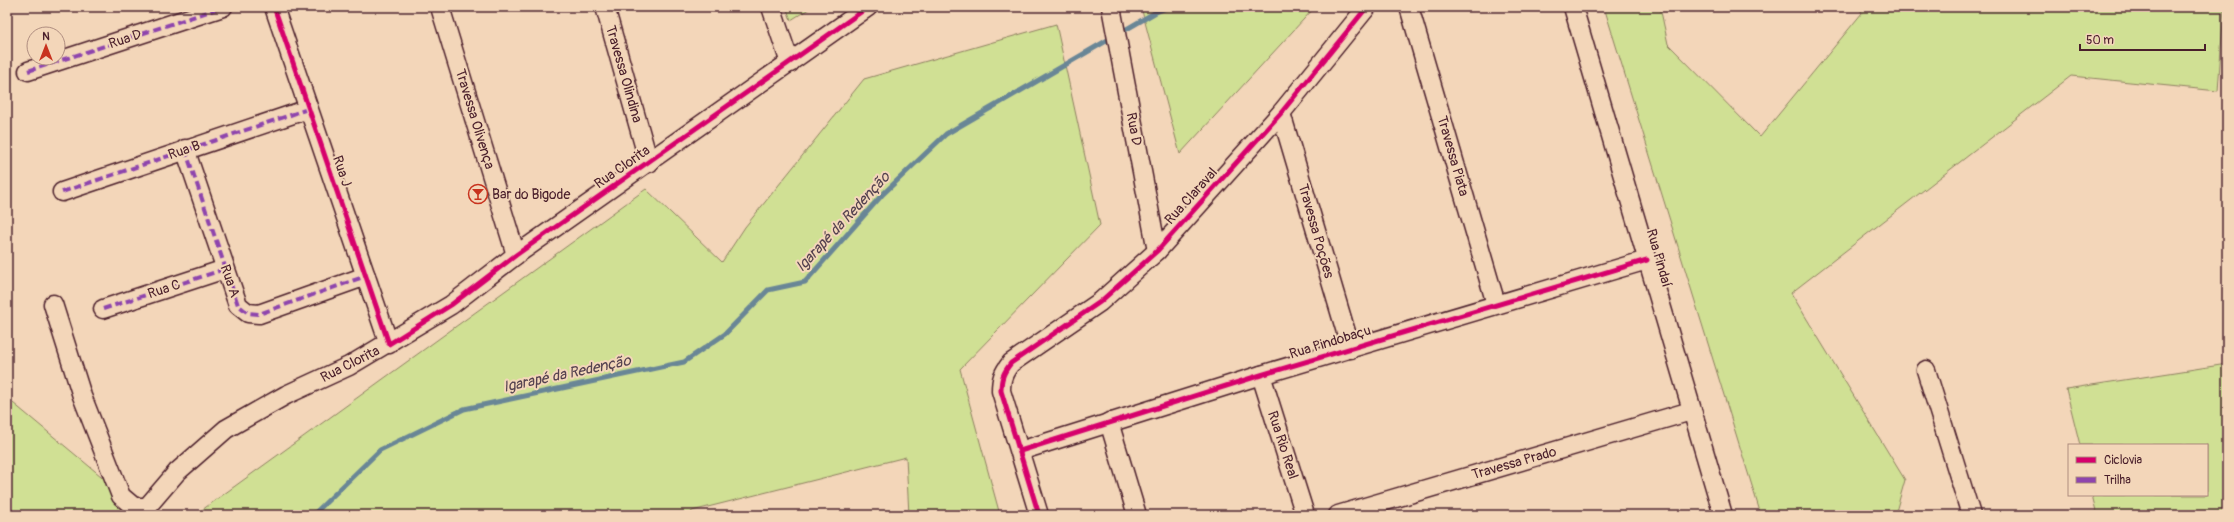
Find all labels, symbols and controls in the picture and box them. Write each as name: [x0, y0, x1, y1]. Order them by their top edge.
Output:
street label: Travessa Olindina: [602, 23, 646, 125]
north arrow: [26, 26, 66, 66]
street label: Rua D: [106, 26, 144, 52]
scale bar: [2080, 26, 2205, 52]
text: N: [42, 30, 50, 43]
text: 50 m: [2086, 33, 2114, 48]
street label: Travessa Olivença: [452, 67, 498, 171]
street label: Rua D: [1122, 111, 1146, 147]
street label: Travessa Piata: [1433, 114, 1473, 198]
street label: Rua B: [166, 137, 202, 163]
street label: Rua Clorita: [591, 142, 653, 192]
street label: Rua J: [329, 153, 355, 189]
street label: Rua Claraval: [1161, 164, 1221, 228]
water label: Igarapé da Redenção: [792, 167, 895, 276]
street label: Travessa Poções: [1294, 182, 1338, 281]
bar icon: Bar do Bigode: [467, 183, 489, 205]
place label: Bar do Bigode: [492, 186, 571, 203]
street label: Rua Pindaí: [1643, 227, 1675, 289]
street label: Rua A: [216, 262, 244, 300]
street label: Rua C: [146, 276, 183, 302]
street label: Rua Pindobaçu: [1287, 322, 1373, 362]
street label: Rua Clorita: [318, 342, 382, 386]
water label: Igarapé da Redenção: [502, 351, 633, 397]
street label: Rua Rio Real: [1264, 409, 1302, 481]
street label: Travessa Prado: [1470, 443, 1559, 483]
legend: [2068, 444, 2208, 496]
text: Ciclovia: [2104, 453, 2142, 468]
text: Trilha: [2104, 473, 2131, 488]

